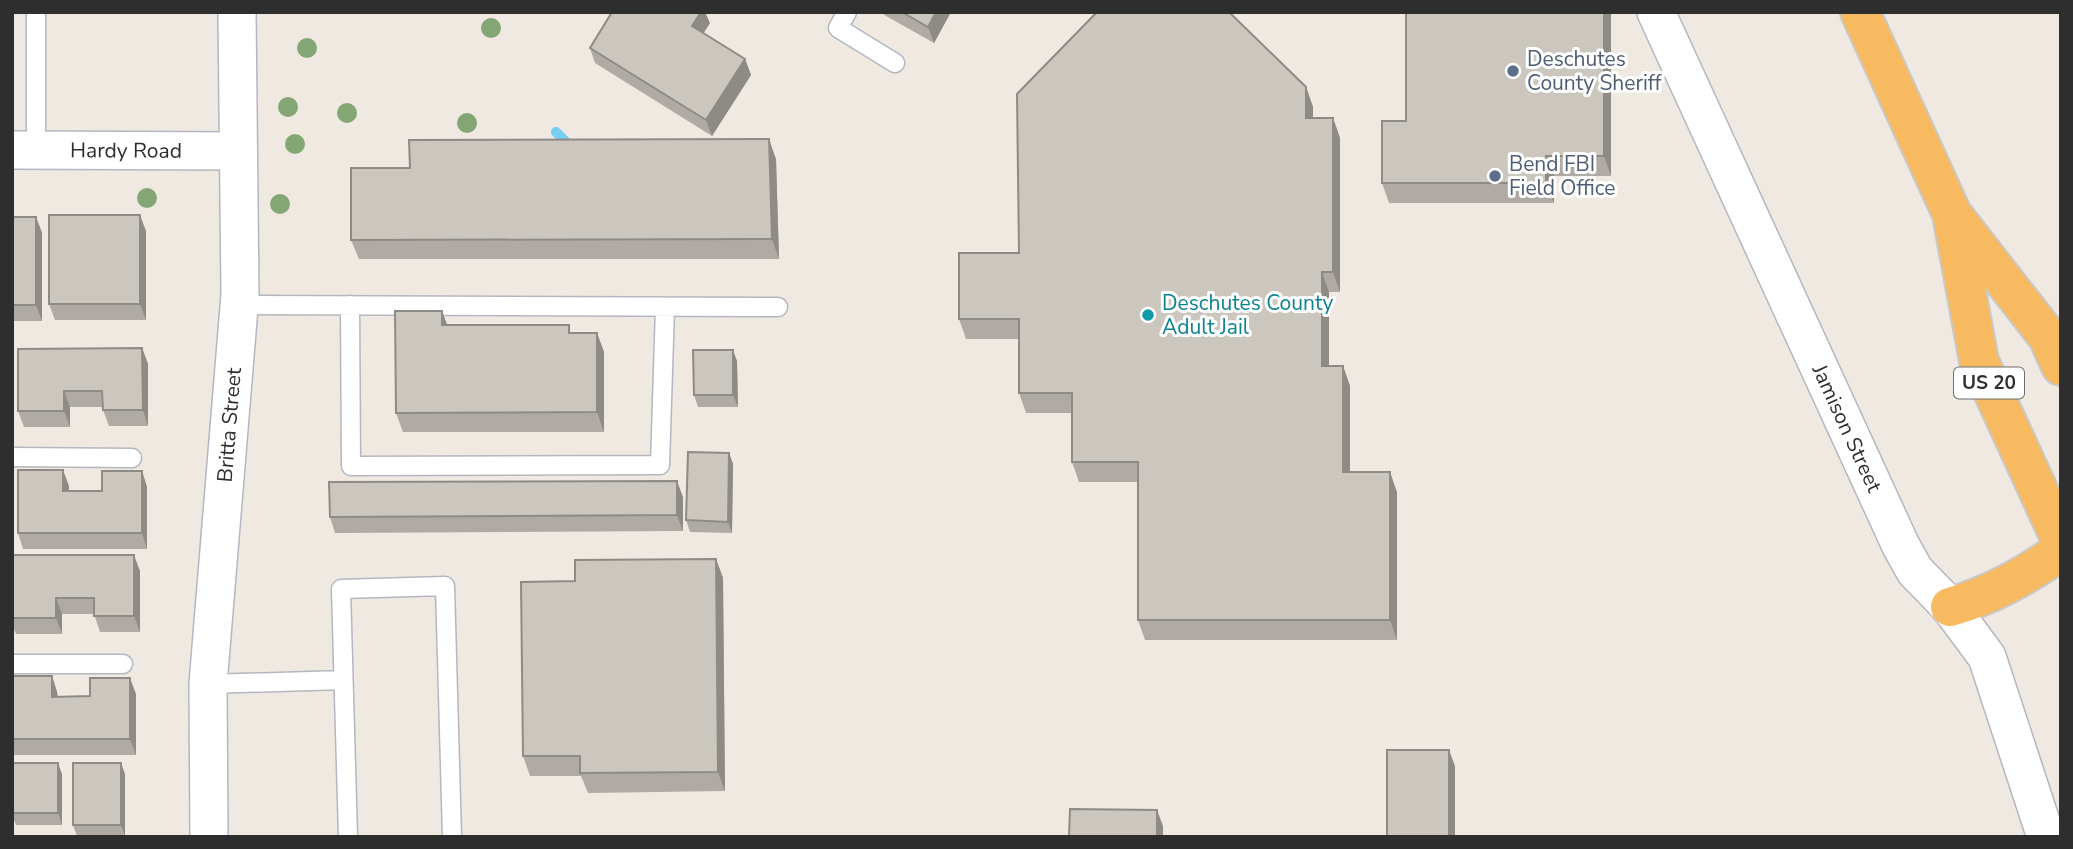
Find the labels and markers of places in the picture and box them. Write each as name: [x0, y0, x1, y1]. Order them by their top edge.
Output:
place label: Deschutes County Sheriff: [1527, 45, 1663, 97]
marker: Deschutes County Sheriff: [1505, 63, 1521, 79]
place label: Bend FBI Field Office: [1509, 150, 1616, 202]
marker: Bend FBI Field Office: [1487, 168, 1503, 184]
place label: Deschutes County Adult Jail: [1162, 289, 1333, 341]
marker: Deschutes County Adult Jail: [1140, 307, 1156, 323]

